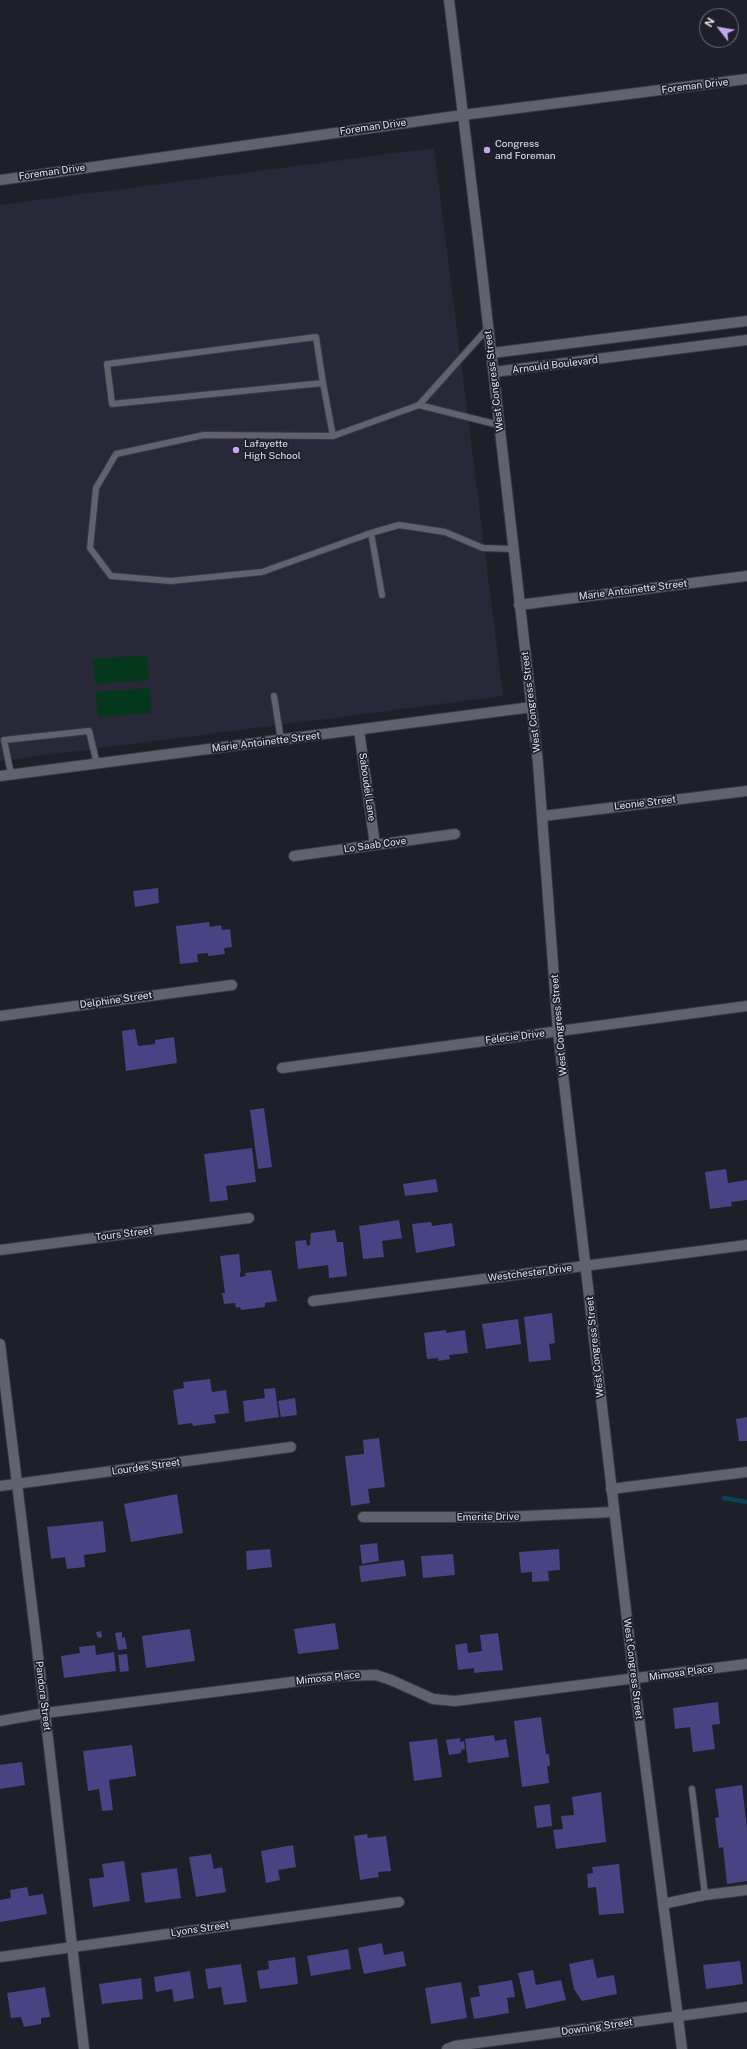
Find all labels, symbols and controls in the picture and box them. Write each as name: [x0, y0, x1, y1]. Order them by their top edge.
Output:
north arrow: [699, 8, 739, 48]
text: N: [702, 16, 717, 29]
street label: Foreman Drive: [661, 76, 729, 96]
street label: Foreman Drive: [339, 116, 407, 138]
place label: Congress and Foreman: [495, 138, 556, 162]
marker: Congress and Foreman: [482, 145, 492, 155]
street label: Foreman Drive: [18, 161, 86, 183]
street label: West Congress Street: [482, 330, 506, 432]
street label: Arnould Boulevard: [511, 354, 599, 376]
place label: Lafayette High School: [244, 438, 301, 462]
marker: Lafayette High School: [231, 445, 241, 455]
street label: Marie Antoinette Street: [578, 577, 688, 603]
street label: West Congress Street: [519, 651, 543, 753]
street label: Marie Antoinette Street: [211, 729, 321, 755]
street label: Saboudel Lane: [356, 752, 378, 822]
street label: Leonie Street: [613, 793, 677, 813]
street label: Lo Saab Cove: [343, 835, 407, 855]
street label: West Congress Street: [549, 974, 569, 1076]
street label: Delphine Street: [79, 989, 153, 1011]
street label: Felecie Drive: [485, 1027, 545, 1047]
street label: Tours Street: [95, 1225, 153, 1243]
street label: Westchester Drive: [487, 1262, 573, 1284]
street label: West Congress Street: [584, 1296, 606, 1398]
street label: Lourdes Street: [111, 1456, 181, 1478]
street label: Emerite Drive: [457, 1510, 519, 1524]
street label: West Congress Street: [621, 1618, 645, 1720]
street label: Pandora Street: [33, 1660, 53, 1732]
street label: Mimosa Place: [648, 1663, 714, 1683]
street label: Mimosa Place: [295, 1669, 361, 1687]
street label: Lyons Street: [170, 1919, 230, 1939]
street label: Downing Street: [560, 2016, 634, 2038]

